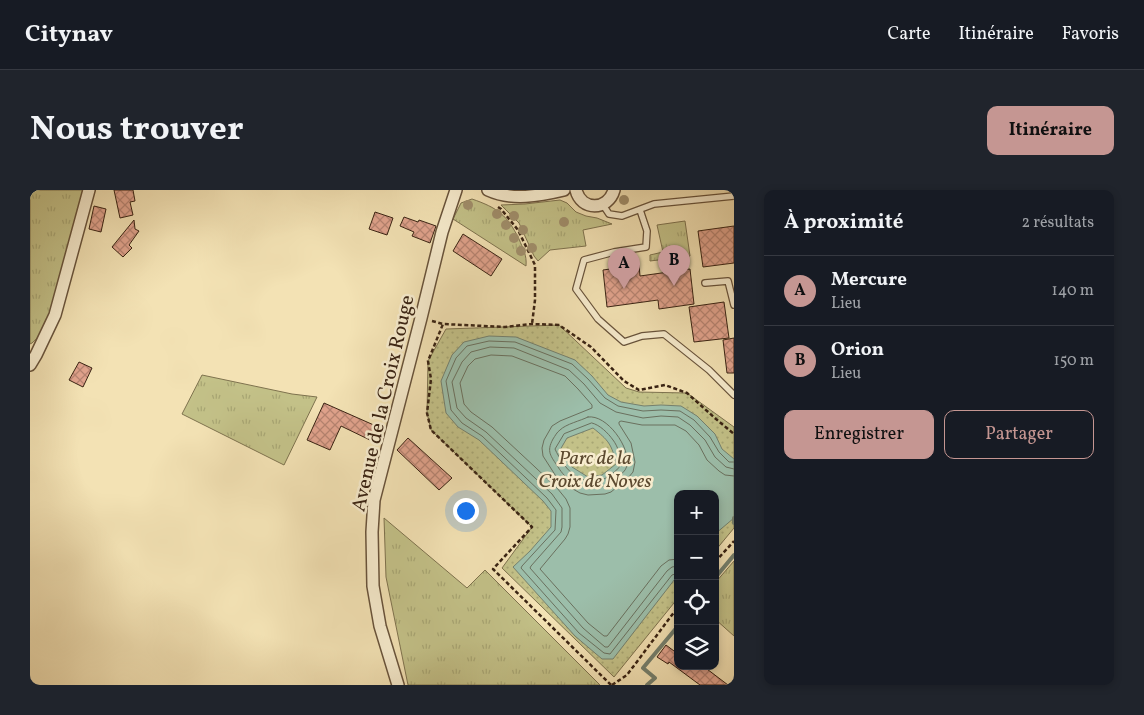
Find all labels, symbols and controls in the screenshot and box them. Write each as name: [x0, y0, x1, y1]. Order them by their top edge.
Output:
text: Citynav: [25, 18, 113, 52]
text: Carte: [887, 22, 930, 47]
text: Itinéraire: [958, 22, 1034, 47]
text: Favoris: [1062, 22, 1119, 47]
text: Nous trouver: [30, 106, 244, 154]
button: Itinéraire: [987, 106, 1114, 155]
text: À proximité: [784, 208, 903, 237]
text: 2 résultats: [1021, 212, 1094, 234]
pin: B: [658, 245, 690, 286]
pin: A: [608, 248, 640, 289]
text: Mercure: [831, 267, 907, 293]
text: A: [794, 280, 806, 302]
text: 140 m: [1052, 280, 1094, 302]
street label: Avenue de la Croix Rouge: [345, 292, 423, 515]
text: Lieu: [831, 293, 861, 315]
text: Orion: [831, 337, 884, 363]
text: B: [795, 350, 805, 372]
text: 150 m: [1053, 350, 1094, 372]
text: Lieu: [831, 363, 861, 385]
button: Enregistrer: [784, 410, 934, 459]
button: Partager: [944, 410, 1094, 459]
park label: Parc de la Croix de Noves: [538, 445, 652, 496]
map controls: [674, 490, 719, 670]
button: +: [674, 490, 719, 535]
your location: [453, 498, 479, 524]
button: −: [674, 535, 719, 580]
button: locate: [674, 580, 719, 625]
button: layers: [674, 625, 719, 670]

